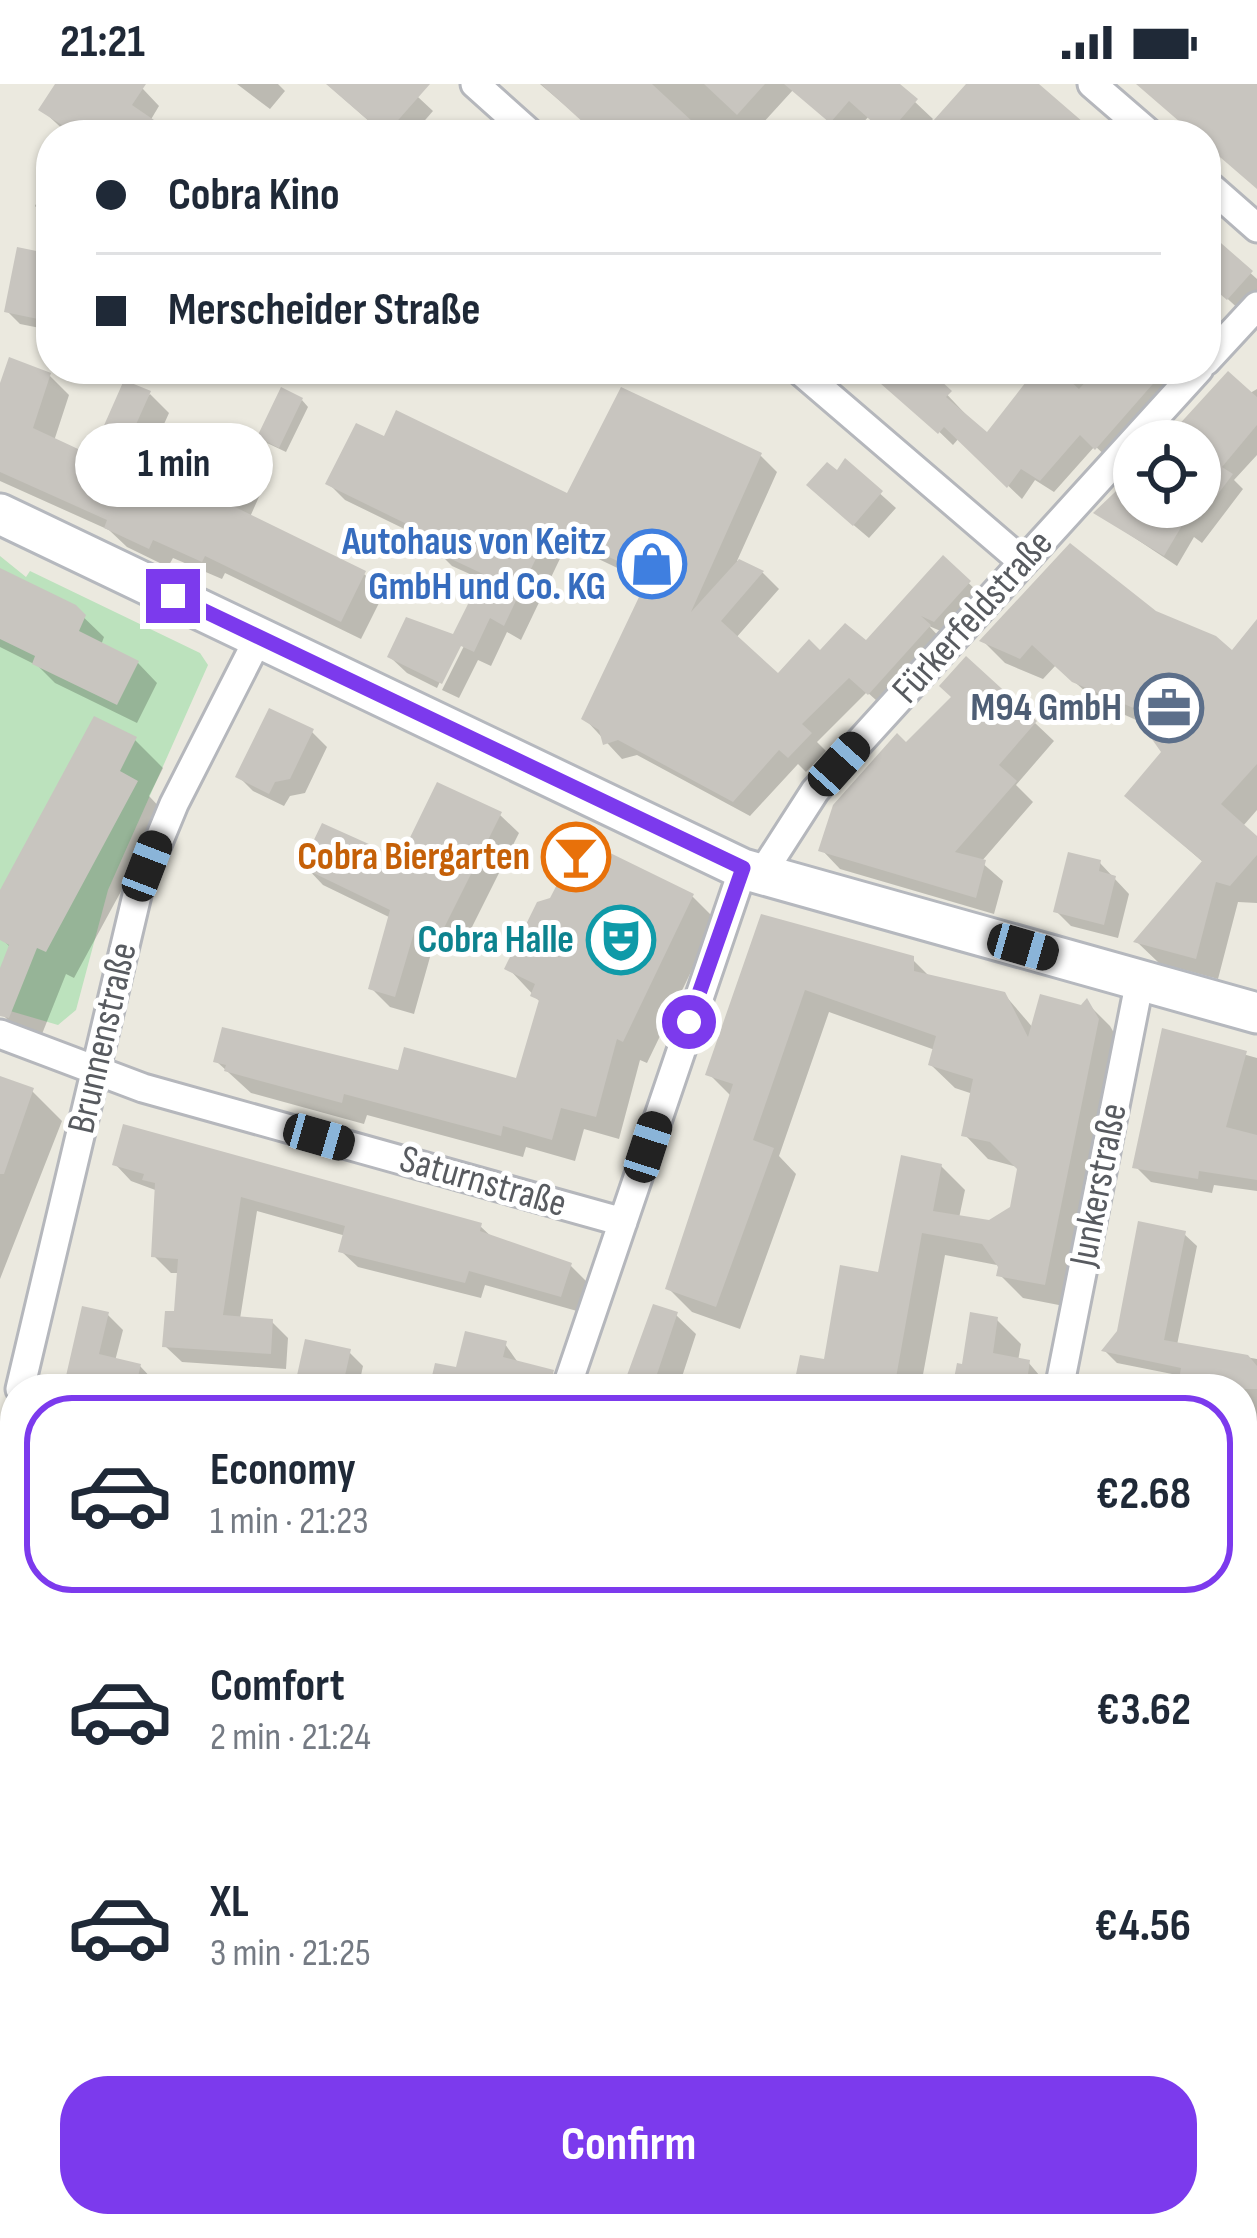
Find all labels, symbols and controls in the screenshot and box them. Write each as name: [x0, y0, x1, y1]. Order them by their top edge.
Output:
text: 21:21: [60, 15, 145, 70]
text: Cobra Kino: [168, 168, 340, 223]
text: Merscheider Straße: [168, 283, 480, 338]
map controls: [1113, 420, 1221, 528]
button: locate: [1113, 420, 1221, 528]
callout: 1 min: [74, 422, 272, 506]
text: 1 min: [138, 441, 210, 488]
place label: Autohaus von Keitz GmbH und Co. KG: [341, 519, 606, 611]
street label: Fürkerfeldstraße: [883, 521, 1063, 713]
shop icon: Autohaus von Keitz GmbH und Co. KG: [617, 529, 687, 599]
route end: [146, 569, 200, 623]
office icon: M94 GmbH: [1134, 673, 1204, 743]
place label: M94 GmbH: [971, 685, 1122, 732]
car: [802, 725, 876, 803]
bar icon: Cobra Biergarten: [541, 822, 611, 892]
car: [117, 826, 177, 906]
place label: Cobra Biergarten: [297, 834, 530, 881]
theatre icon: Cobra Halle: [586, 905, 656, 975]
place label: Cobra Halle: [418, 917, 574, 964]
car: [983, 920, 1063, 974]
street label: Brunnenstraße: [58, 938, 148, 1138]
route start: [662, 995, 716, 1049]
street label: Junkerstraße: [1060, 1099, 1138, 1271]
car: [620, 1107, 676, 1187]
car: [279, 1110, 359, 1164]
street label: Saturnstraße: [394, 1136, 572, 1228]
icon: car: [66, 1440, 174, 1548]
text: Economy: [210, 1443, 356, 1498]
text: €2.68: [1096, 1467, 1191, 1522]
text: 1 min · 21:23: [210, 1498, 369, 1545]
icon: car: [66, 1656, 174, 1764]
text: Comfort: [210, 1659, 345, 1714]
text: €3.62: [1097, 1683, 1191, 1738]
text: 2 min · 21:24: [210, 1714, 371, 1761]
icon: car: [66, 1872, 174, 1980]
text: XL: [210, 1875, 249, 1930]
text: €4.56: [1095, 1899, 1191, 1954]
text: 3 min · 21:25: [210, 1930, 371, 1977]
button: Confirm: [60, 2076, 1197, 2214]

